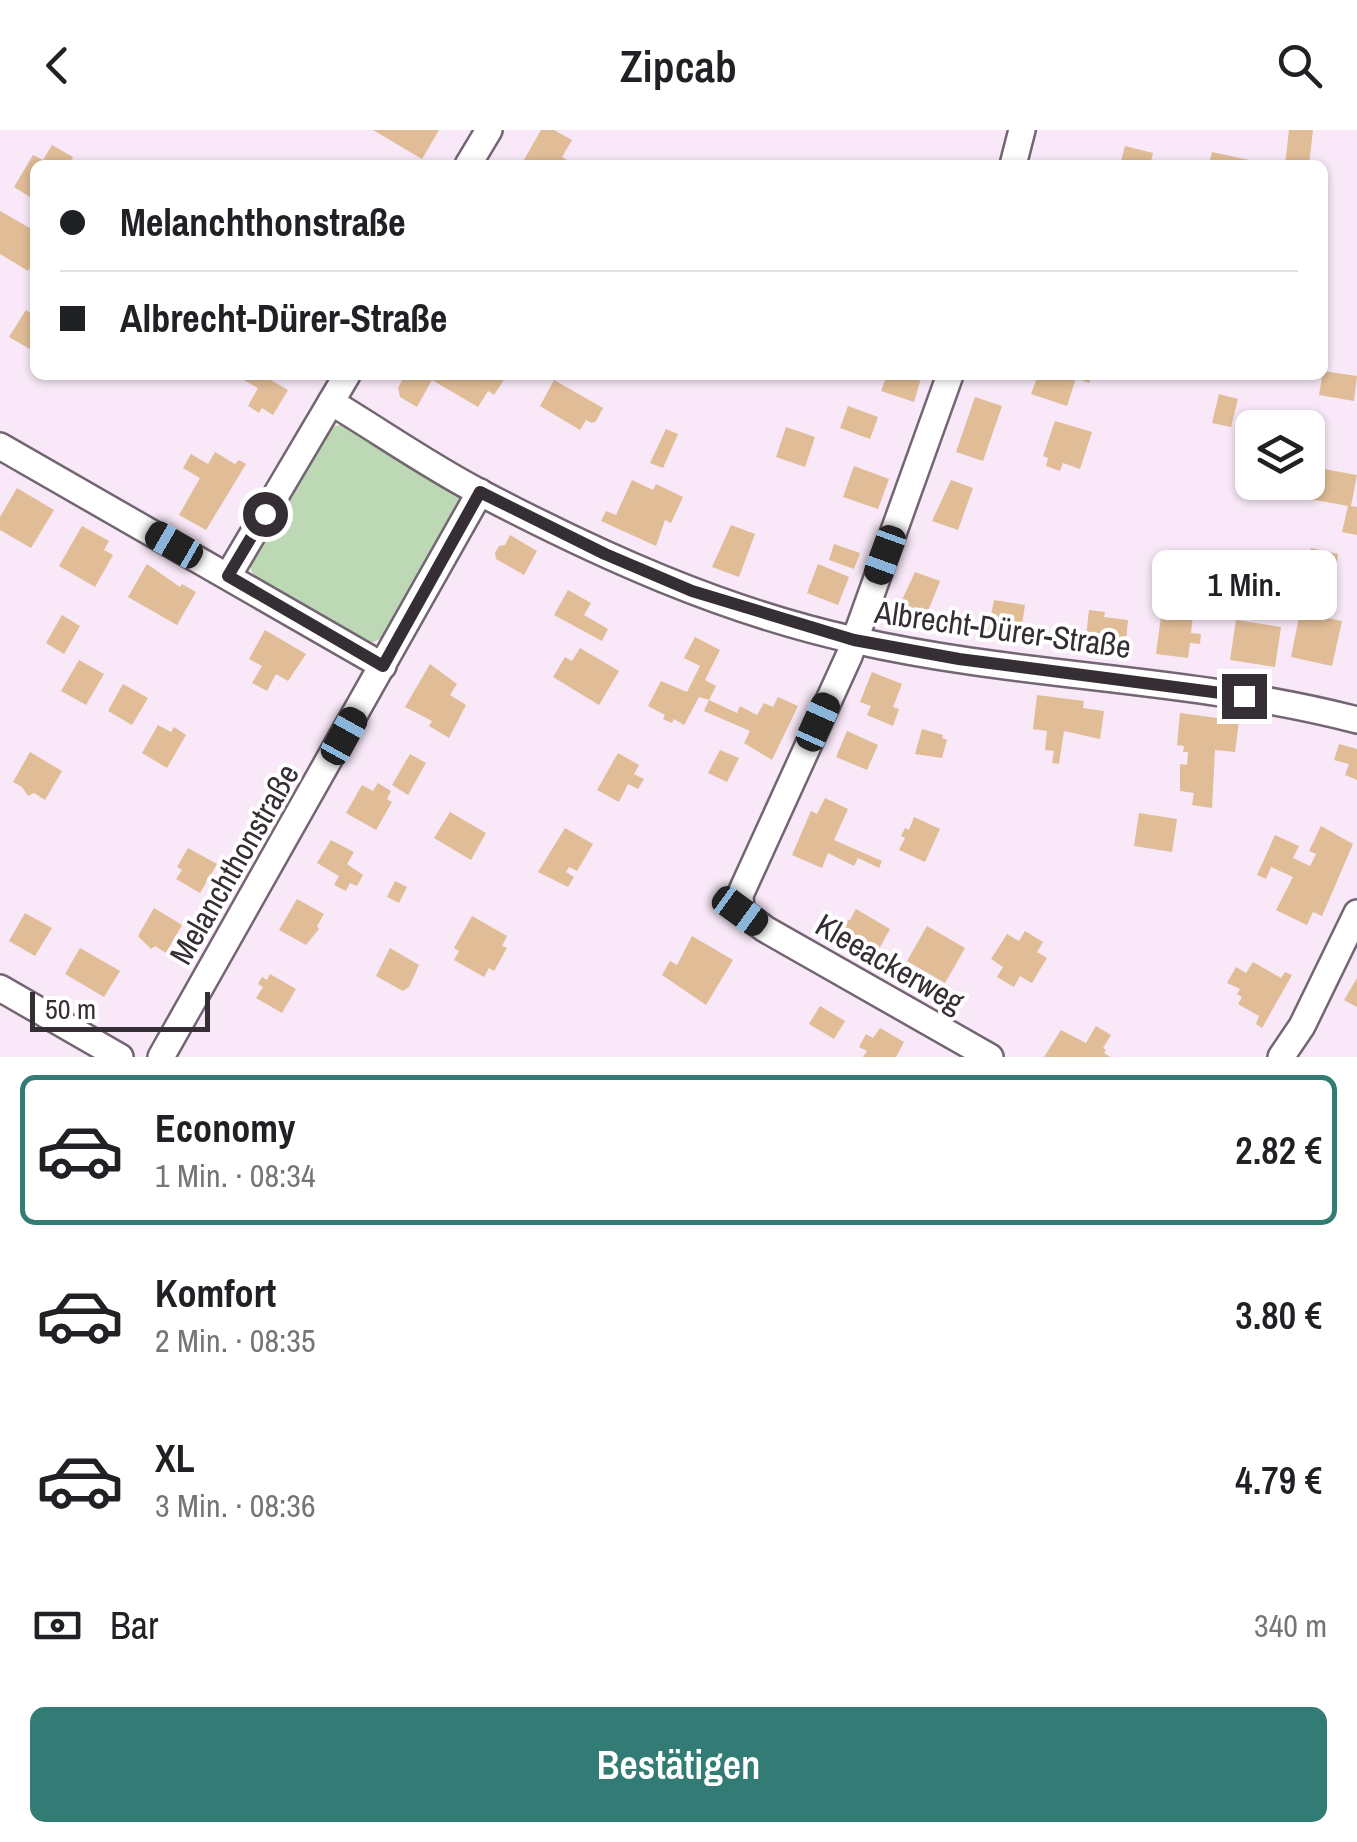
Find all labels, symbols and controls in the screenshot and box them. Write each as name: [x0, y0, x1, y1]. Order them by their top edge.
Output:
text: Zipcab: [620, 35, 737, 96]
icon: back: [30, 38, 85, 93]
icon: search: [1272, 38, 1327, 93]
text: Melanchthonstraße: [120, 197, 406, 248]
text: Albrecht-Dürer-Straße: [120, 293, 447, 344]
map controls: [1235, 410, 1325, 500]
button: layers: [1235, 410, 1325, 500]
route start: [243, 492, 288, 537]
car: [141, 517, 207, 573]
car: [861, 522, 909, 588]
callout: 1 Min.: [1152, 551, 1336, 621]
text: 1 Min.: [1208, 563, 1281, 606]
street label: Albrecht-Dürer-Straße: [871, 590, 1134, 668]
route end: [1222, 674, 1267, 719]
car: [792, 688, 844, 756]
car: [316, 702, 372, 770]
street label: Melanchthonstraße: [159, 756, 309, 972]
car: [707, 881, 773, 941]
street label: Kleeackerweg: [808, 903, 972, 1023]
scale bar: [30, 987, 210, 1031]
text: 50 m: [45, 990, 96, 1028]
text: Economy: [155, 1103, 295, 1154]
icon: car: [35, 1105, 125, 1195]
text: 2.82 €: [1235, 1125, 1322, 1176]
text: 1 Min. · 08:34: [155, 1154, 315, 1197]
text: Komfort: [155, 1268, 276, 1319]
icon: car: [35, 1270, 125, 1360]
text: 3.80 €: [1235, 1290, 1322, 1341]
text: 2 Min. · 08:35: [155, 1319, 315, 1362]
text: XL: [155, 1433, 195, 1484]
icon: car: [35, 1435, 125, 1525]
text: 4.79 €: [1235, 1455, 1322, 1506]
text: 3 Min. · 08:36: [155, 1484, 315, 1527]
icon: cash: [30, 1598, 85, 1653]
text: Bar: [110, 1600, 159, 1651]
text: 340 m: [1254, 1604, 1327, 1647]
button: Bestätigen: [30, 1707, 1327, 1822]

